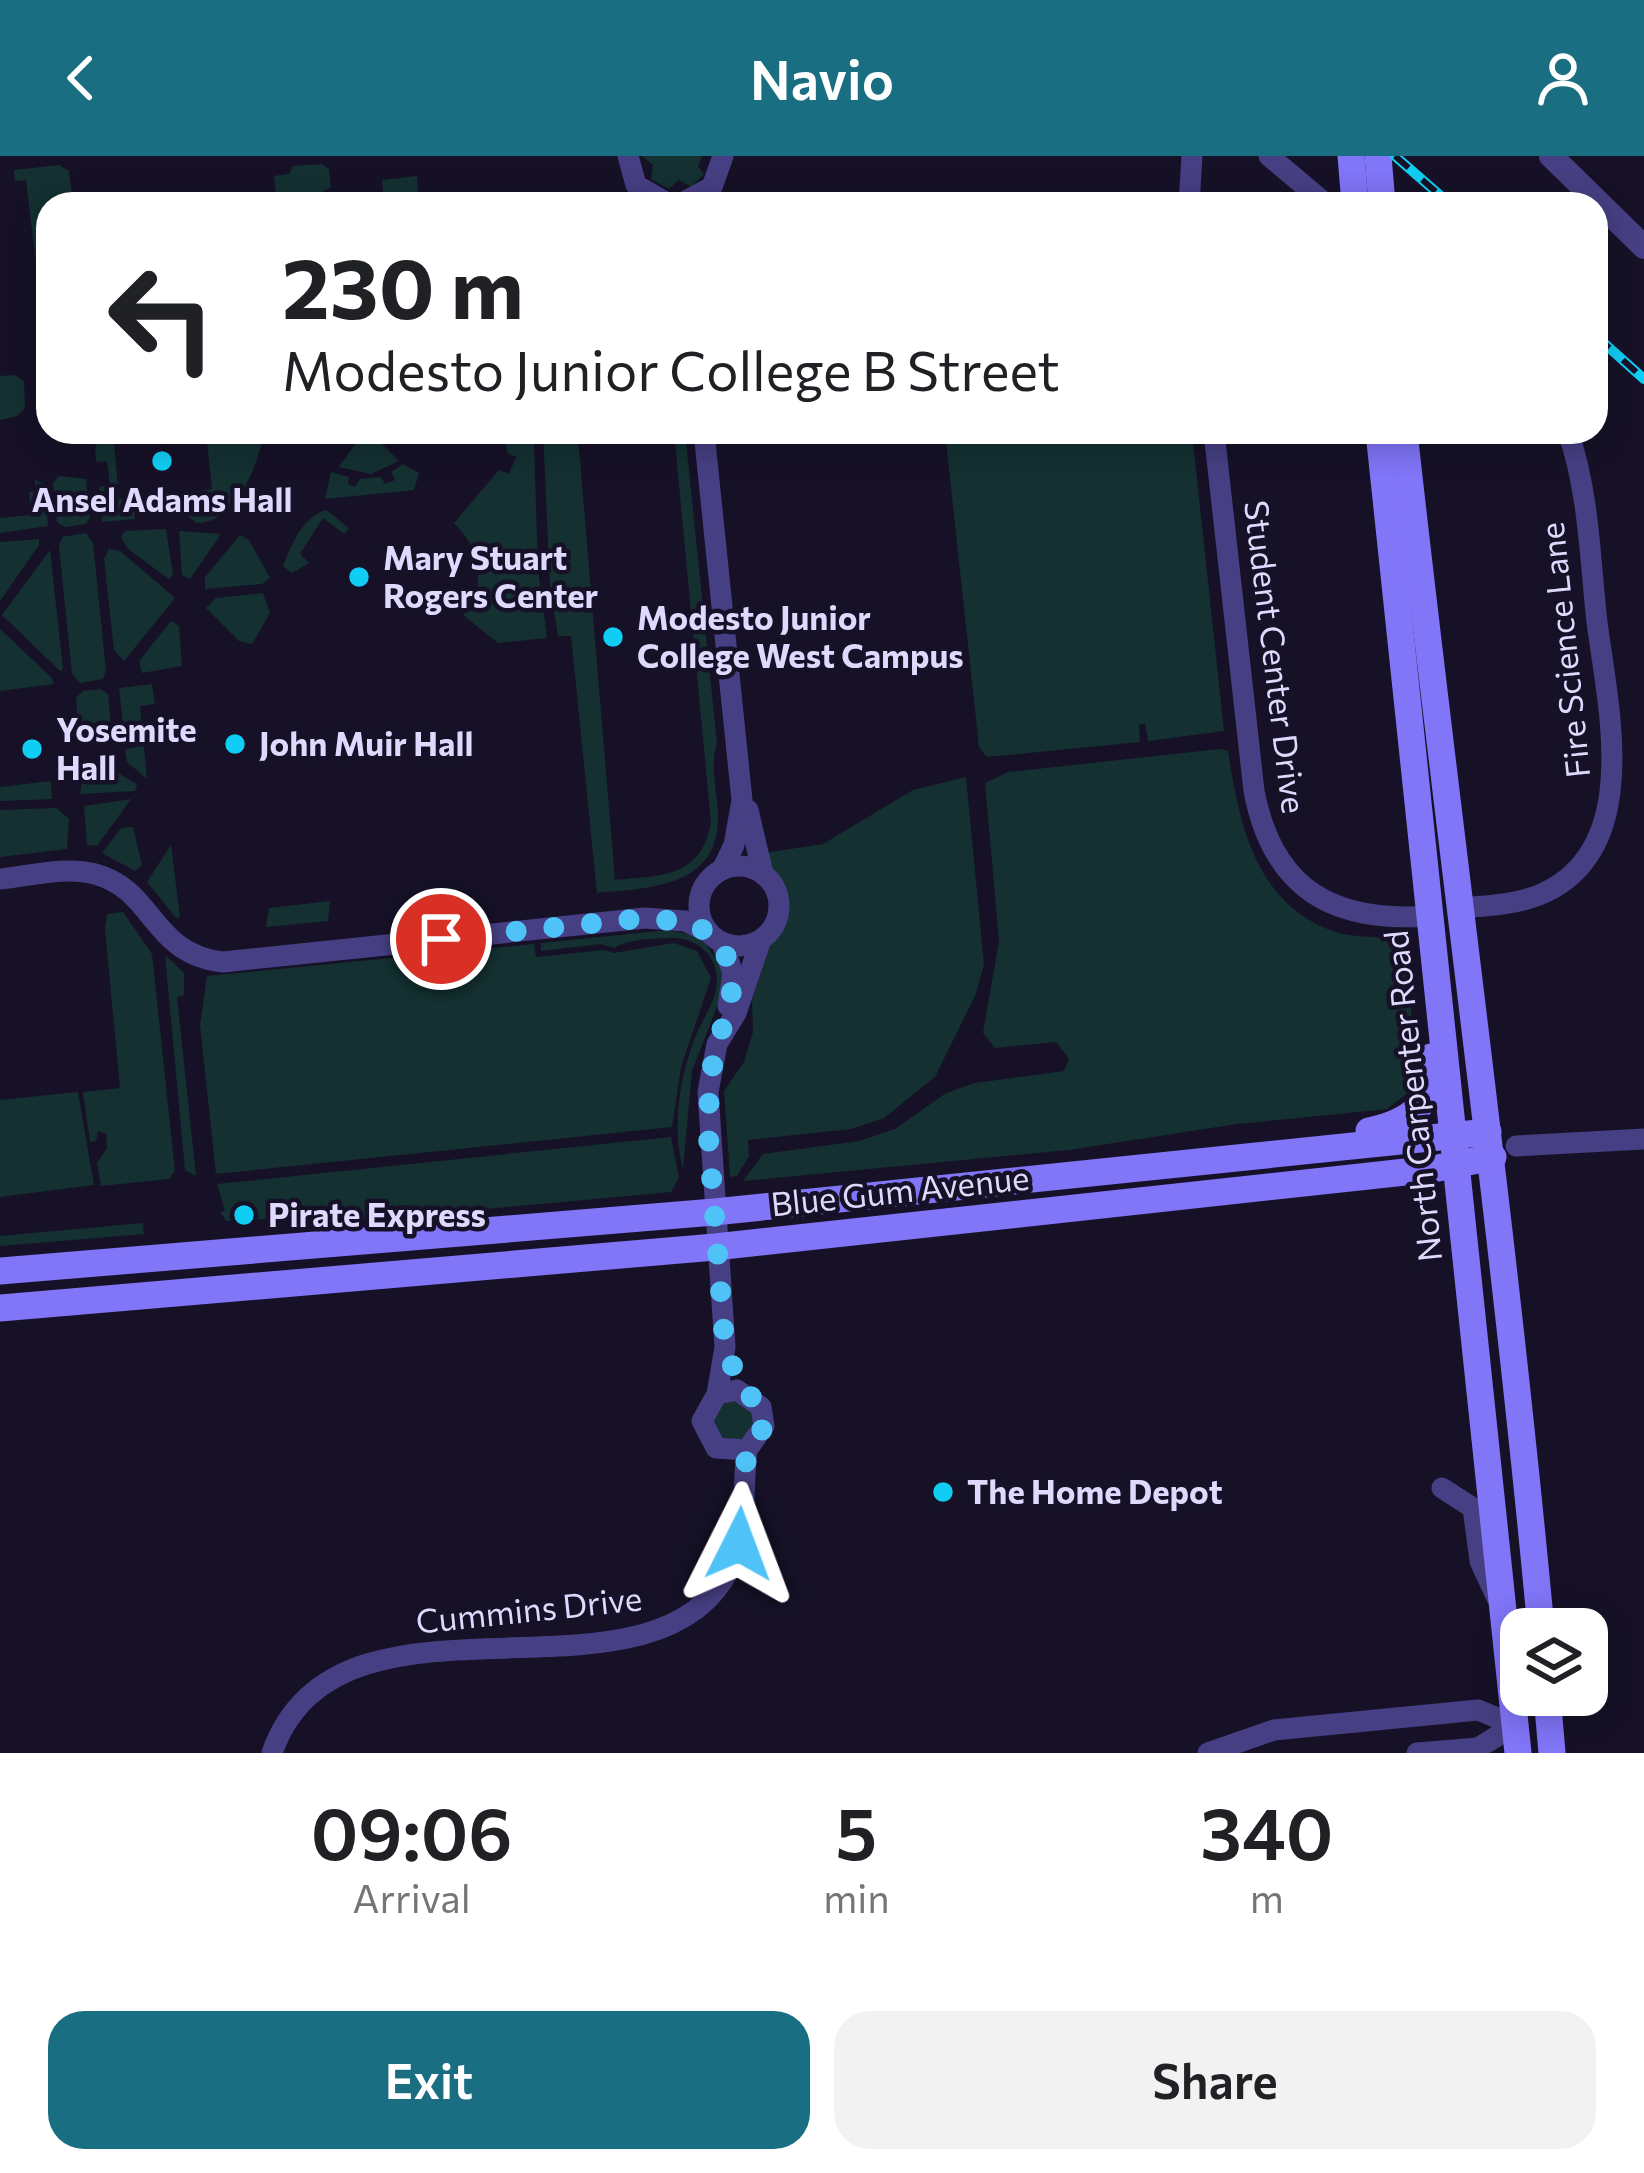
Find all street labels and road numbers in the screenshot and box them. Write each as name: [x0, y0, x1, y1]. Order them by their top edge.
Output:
street label: Student Center Drive: [1237, 498, 1316, 816]
street label: Fire Science Lane: [1530, 520, 1597, 780]
street label: North Carpenter Road: [1374, 929, 1449, 1264]
street label: Blue Gum Avenue: [769, 1156, 1031, 1223]
street label: Cummins Drive: [414, 1576, 644, 1641]

